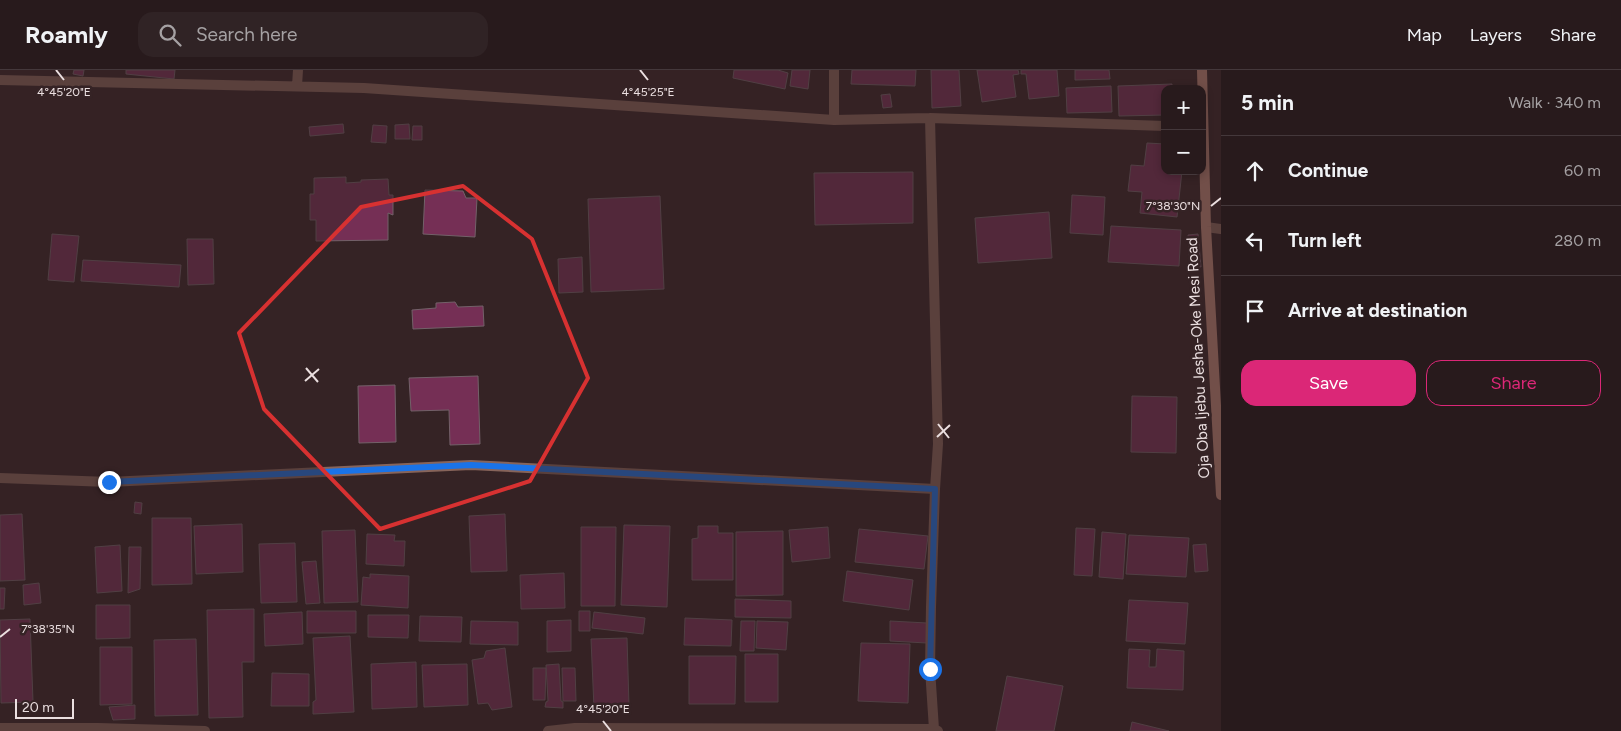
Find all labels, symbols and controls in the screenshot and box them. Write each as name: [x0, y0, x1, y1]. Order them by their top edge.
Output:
search box: [138, 12, 488, 57]
text: Roamly: [25, 20, 108, 49]
icon: search: [156, 21, 184, 49]
text: Search here: [196, 23, 297, 46]
text: Map: [1407, 24, 1442, 46]
text: Layers: [1470, 24, 1522, 46]
text: Share: [1550, 24, 1596, 46]
text: 4°45'20"E: [37, 85, 91, 99]
text: 4°45'25"E: [621, 85, 675, 99]
map controls: [1161, 85, 1206, 175]
button: +: [1161, 85, 1206, 130]
text: 5 min: [1241, 90, 1294, 115]
text: Walk · 340 m: [1508, 93, 1601, 112]
button: −: [1161, 130, 1206, 175]
icon: ahead: [1241, 157, 1269, 185]
text: Continue: [1288, 159, 1368, 182]
text: 60 m: [1564, 161, 1601, 180]
text: 7°38'30"N: [1146, 199, 1200, 213]
icon: left: [1241, 227, 1269, 255]
text: Turn left: [1288, 229, 1362, 252]
text: 280 m: [1554, 231, 1601, 250]
street label: Oja Oba Ijebu Jesha-Oke Mesi Road: [1183, 237, 1213, 479]
icon: arrive: [1241, 297, 1269, 325]
text: Arrive at destination: [1288, 299, 1467, 322]
button: Save: [1241, 360, 1416, 406]
button: Share: [1426, 360, 1601, 406]
route end: [98, 471, 121, 494]
text: 7°38'35"N: [21, 622, 75, 636]
route start: [919, 658, 942, 681]
scale bar: [15, 696, 74, 719]
text: 20 m: [22, 699, 54, 716]
text: 4°45'20"E: [576, 702, 630, 716]

